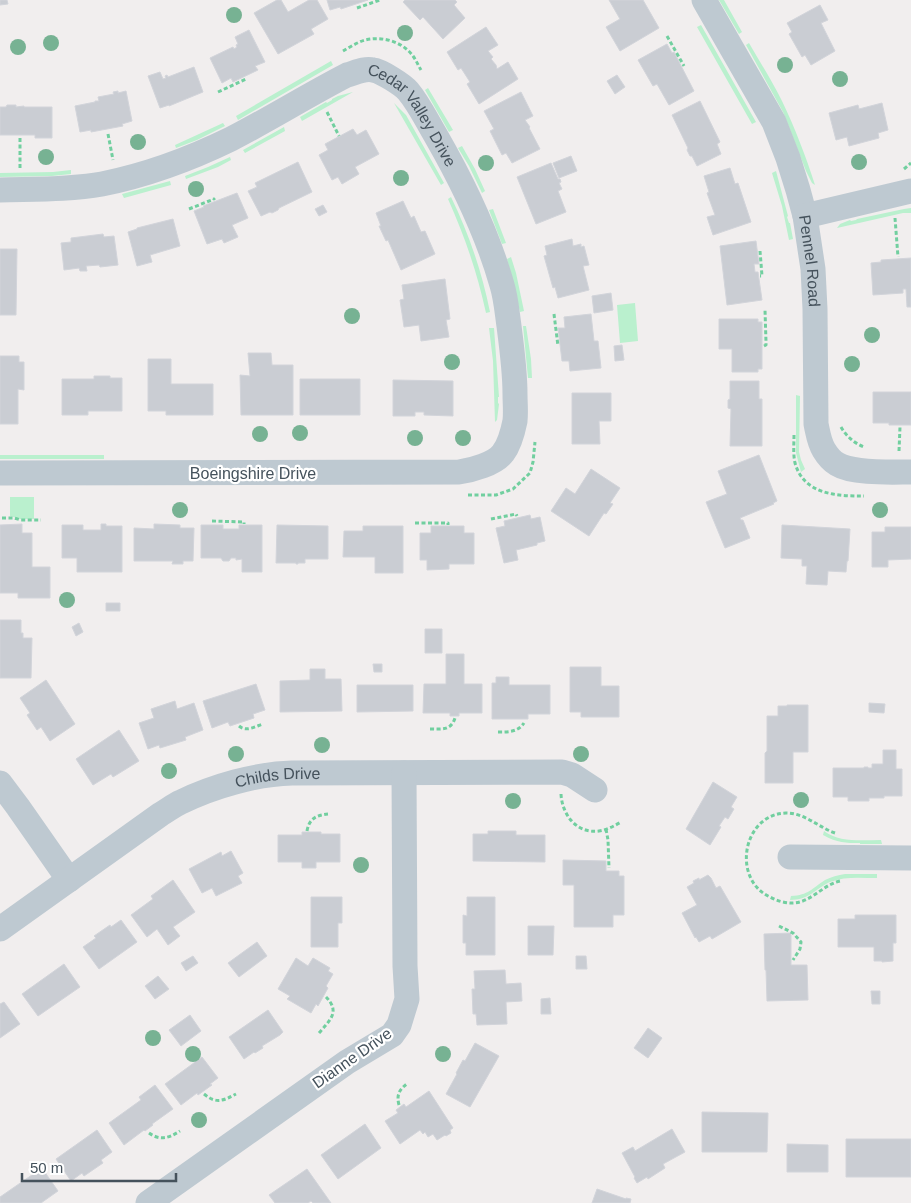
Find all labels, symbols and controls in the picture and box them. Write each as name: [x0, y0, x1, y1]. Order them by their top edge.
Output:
street label: Cedar Valley Drive: [367, 61, 460, 169]
street label: Pennel Road: [796, 214, 823, 307]
street label: Boeingshire Drive: [190, 465, 316, 482]
street label: Childs Drive: [233, 764, 321, 790]
street label: Dianne Drive: [309, 1024, 395, 1091]
scale bar: [22, 1150, 176, 1182]
text: 50 m: [30, 1159, 63, 1176]

